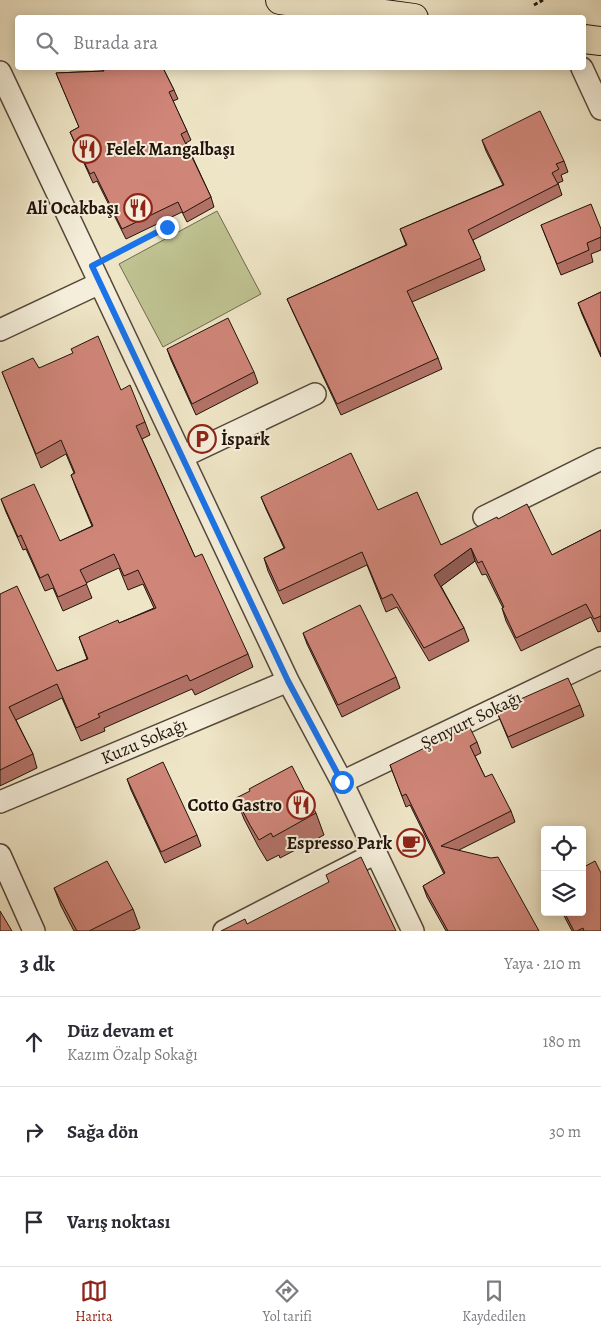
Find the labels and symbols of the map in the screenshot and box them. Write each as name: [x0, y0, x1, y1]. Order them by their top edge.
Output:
restaurant icon: Felek Mangalbaşı: [72, 134, 102, 164]
place label: Felek Mangalbaşı: [106, 137, 235, 161]
restaurant icon: Ali Ocakbaşı: [123, 193, 153, 223]
place label: Ali Ocakbaşı: [26, 196, 119, 220]
route end: [156, 216, 179, 239]
parking icon: İspark: [187, 424, 217, 454]
place label: İspark: [221, 427, 270, 451]
street label: Şenyurt Sokağı: [416, 685, 526, 755]
street label: Kuzu Sokağı: [97, 712, 191, 770]
route start: [331, 771, 354, 794]
restaurant icon: Cotto Gastro: [286, 790, 316, 820]
place label: Cotto Gastro: [187, 793, 282, 817]
cafe icon: Espresso Park: [396, 828, 426, 858]
place label: Espresso Park: [286, 831, 393, 855]

